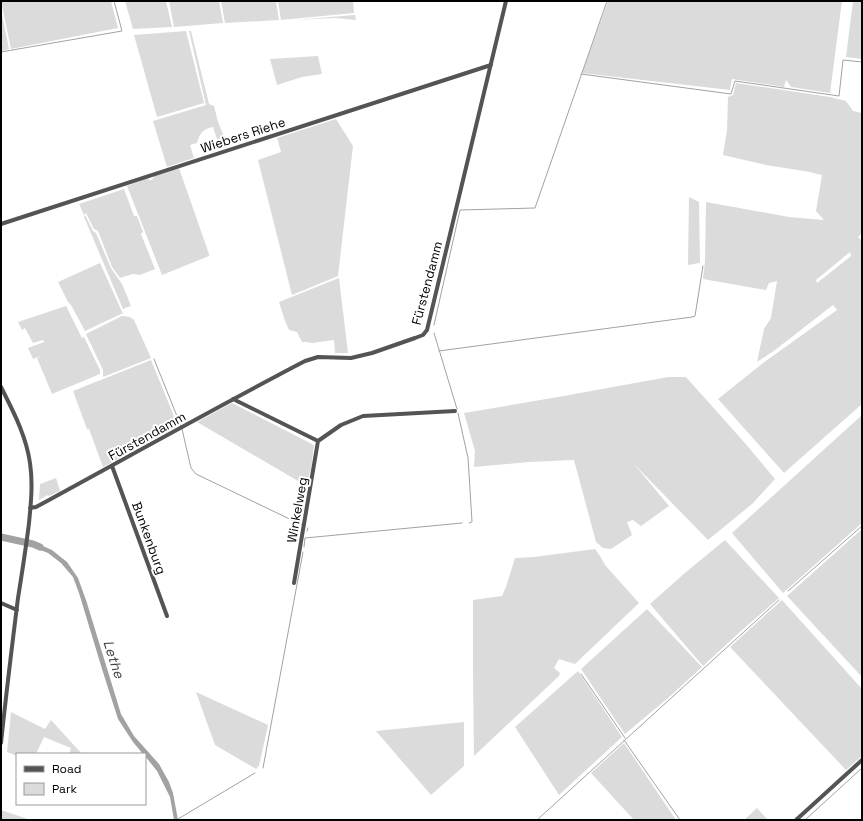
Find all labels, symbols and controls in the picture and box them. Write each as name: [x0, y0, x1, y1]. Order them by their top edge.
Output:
street label: Wiebers Riehe: [199, 113, 287, 157]
street label: Fürstendamm: [408, 239, 446, 327]
street label: Fürstendamm: [105, 408, 189, 464]
street label: Winkelweg: [283, 476, 311, 544]
street label: Bunkenburg: [128, 499, 170, 577]
water label: Lethe: [99, 638, 129, 681]
legend: [16, 753, 146, 805]
text: Road: [52, 761, 81, 777]
text: Park: [52, 781, 77, 797]

